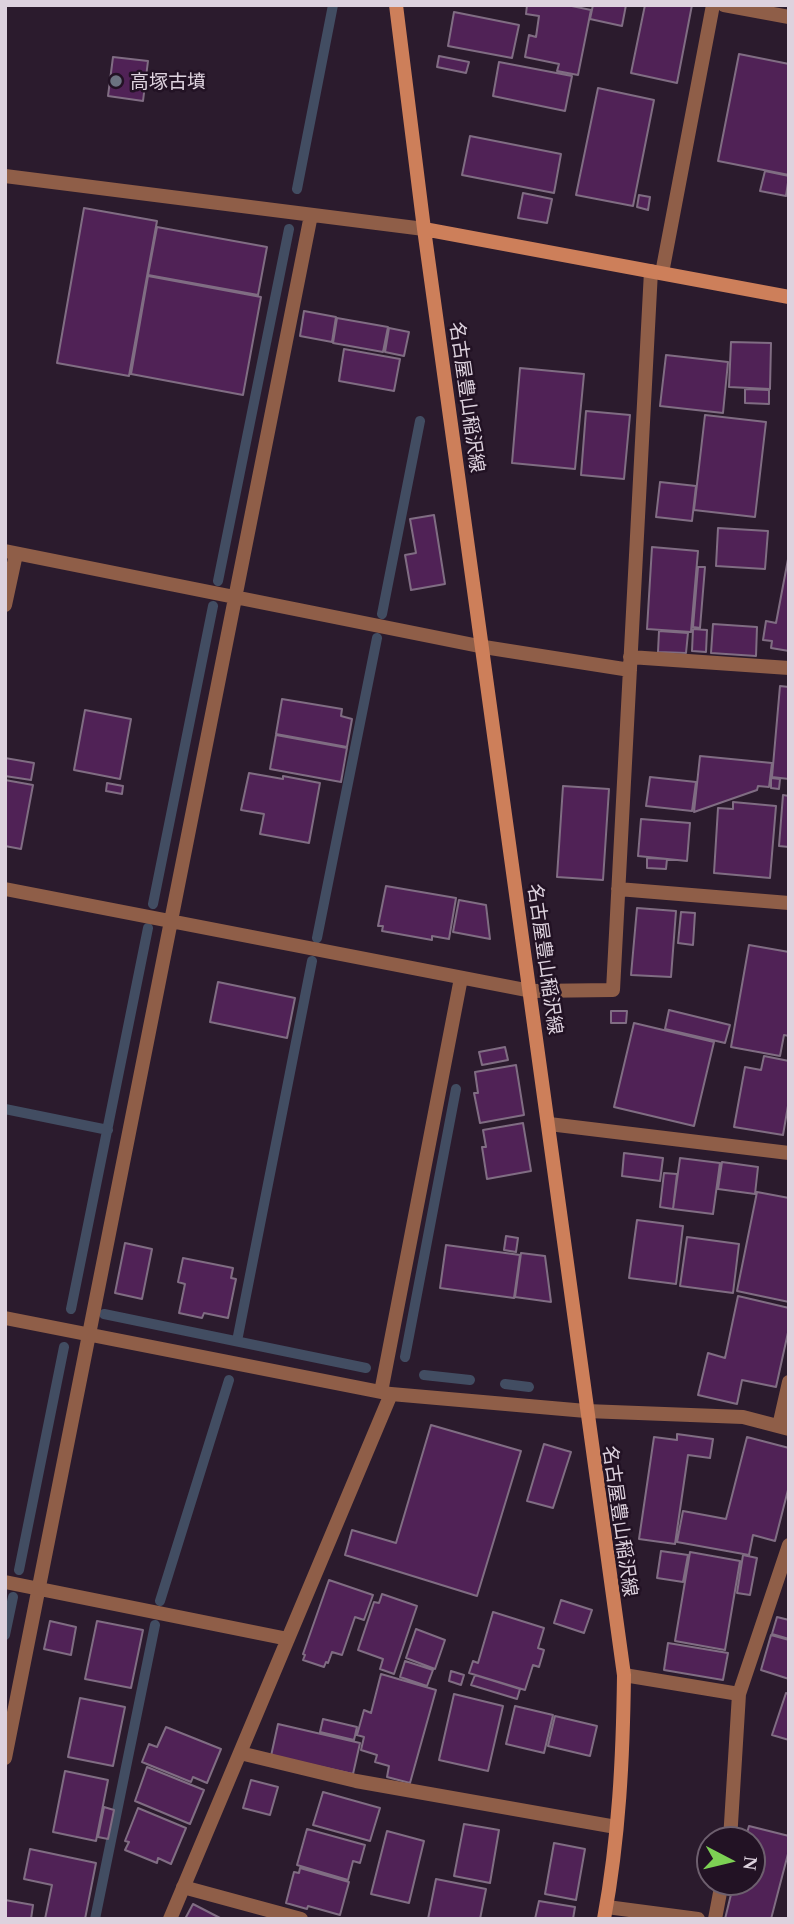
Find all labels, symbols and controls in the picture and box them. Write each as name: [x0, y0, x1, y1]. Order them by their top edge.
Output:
place label: 高塚古墳: [130, 70, 206, 92]
marker: 高塚古墳: [108, 73, 124, 89]
street label: 名古屋豊山稲沢線: [446, 320, 490, 474]
street label: 名古屋豊山稲沢線: [524, 882, 568, 1036]
street label: 名古屋豊山稲沢線: [599, 1444, 643, 1598]
north arrow: [696, 1826, 766, 1896]
text: N: [739, 1855, 762, 1871]

